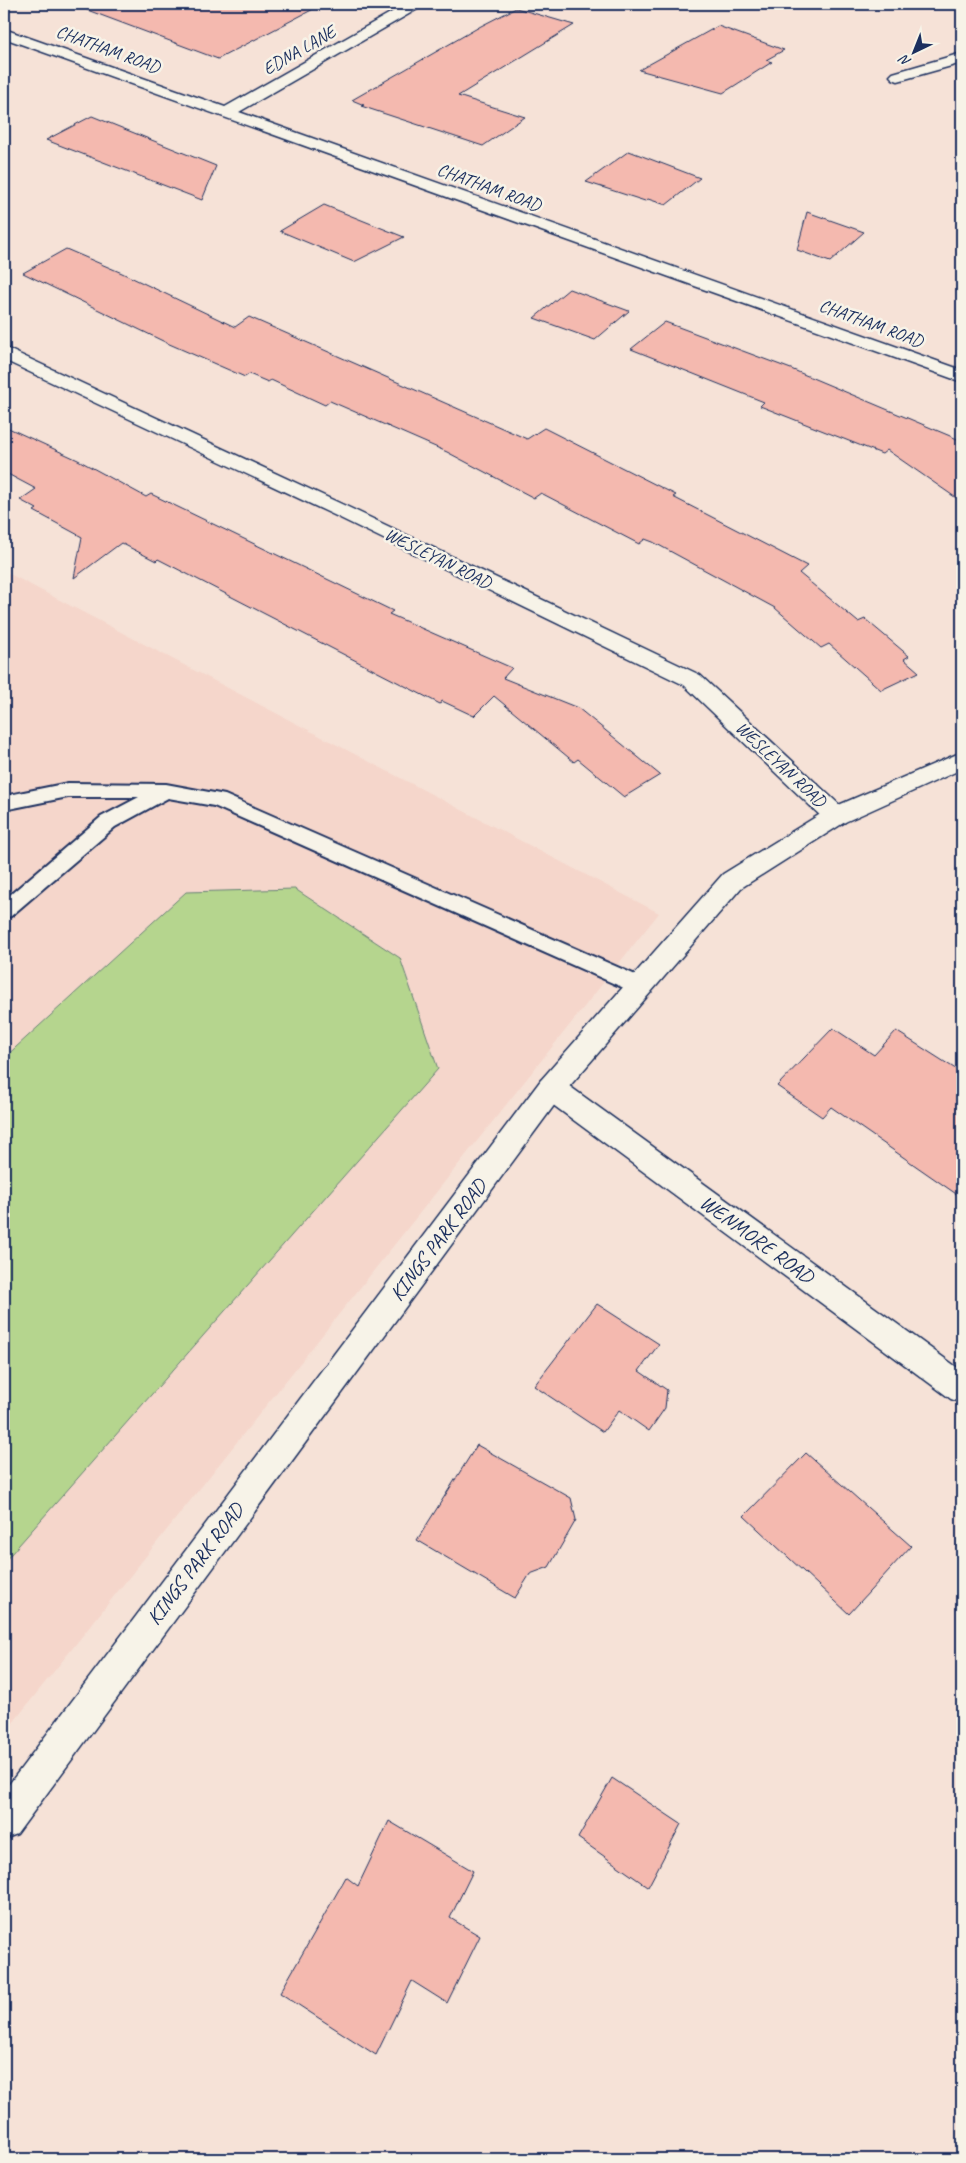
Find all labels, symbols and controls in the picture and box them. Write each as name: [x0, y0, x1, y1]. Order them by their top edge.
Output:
street label: EDNA LANE: [259, 19, 341, 80]
street label: CHATHAM ROAD: [53, 20, 164, 78]
north arrow: [888, 28, 938, 78]
text: N: [895, 50, 914, 70]
street label: CHATHAM ROAD: [434, 158, 545, 216]
street label: CHATHAM ROAD: [816, 294, 927, 352]
street label: WESLEYAN ROAD: [381, 523, 496, 594]
street label: WESLEYAN ROAD: [731, 717, 832, 813]
street label: KINGS PARK ROAD: [384, 1173, 493, 1306]
street label: WENMORE ROAD: [695, 1189, 820, 1290]
street label: KINGS PARK ROAD: [141, 1497, 250, 1630]

